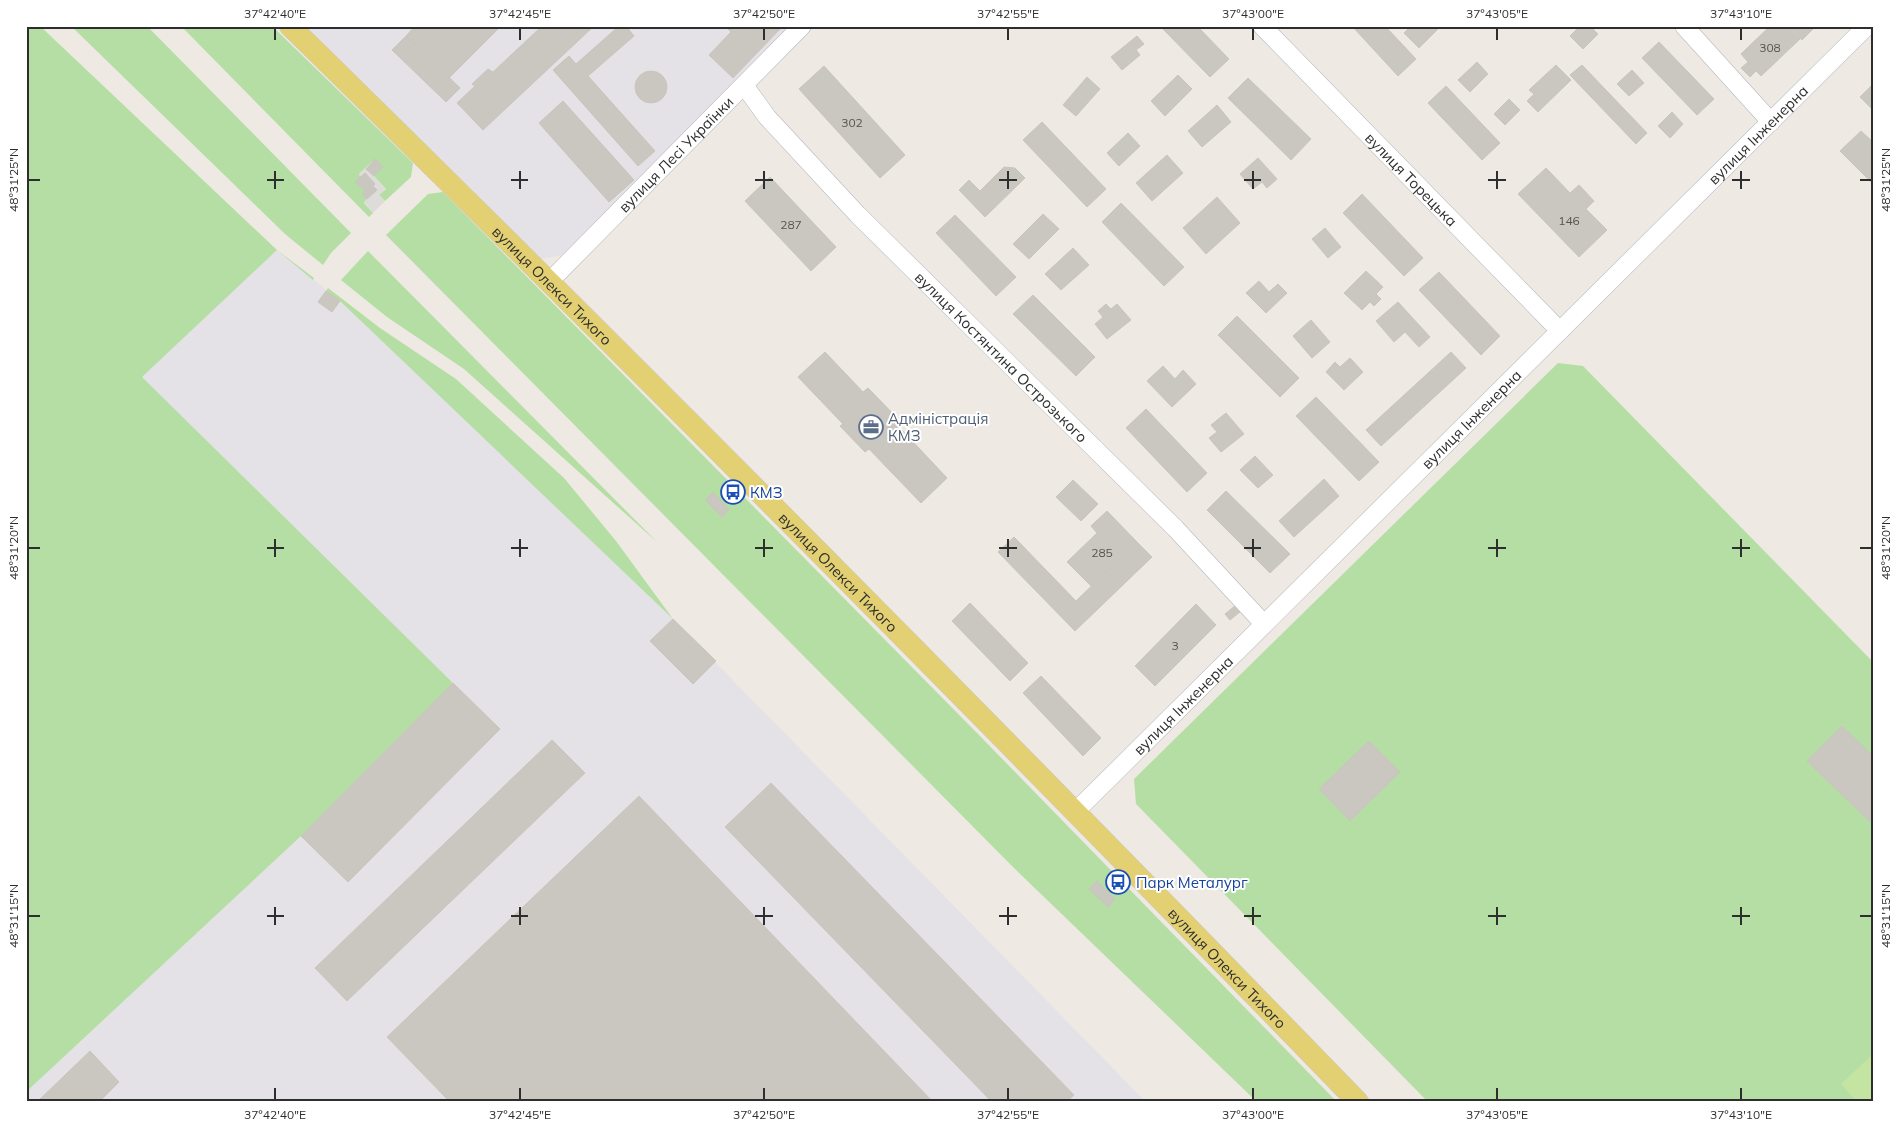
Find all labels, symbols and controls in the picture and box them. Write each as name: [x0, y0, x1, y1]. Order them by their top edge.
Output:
text: 37°42'40"E: [244, 6, 306, 21]
text: 37°42'45"E: [489, 6, 551, 21]
text: 37°42'50"E: [733, 6, 795, 21]
text: 37°42'55"E: [977, 6, 1039, 21]
text: 37°43'00"E: [1222, 6, 1284, 21]
text: 37°43'05"E: [1466, 6, 1528, 21]
text: 37°43'10"E: [1710, 6, 1772, 21]
house number: 308: [1759, 40, 1781, 55]
street label: вулиця Інженерна: [1704, 81, 1812, 188]
street label: вулиця Лесі Українки: [614, 92, 737, 216]
house number: 302: [841, 115, 863, 130]
street label: вулиця Торецька: [1361, 128, 1462, 230]
text: 48°31'25"N: [6, 148, 21, 212]
text: 48°31'25"N: [1878, 148, 1893, 212]
house number: 146: [1558, 213, 1580, 228]
house number: 287: [780, 217, 802, 232]
street label: вулиця Олекси Тихого: [489, 222, 616, 349]
street label: вулиця Костянтина Острозького: [911, 267, 1092, 446]
street label: вулиця Інженерна: [1417, 365, 1525, 473]
place label: Адміністрація КМЗ: [888, 409, 988, 445]
office icon: Адміністрація КМЗ: [858, 414, 884, 440]
bus stop icon: КМЗ: [720, 479, 746, 505]
place label: КМЗ: [750, 483, 783, 502]
street label: вулиця Олекси Тихого: [775, 508, 902, 636]
text: 48°31'20"N: [6, 516, 21, 580]
text: 48°31'20"N: [1878, 516, 1893, 580]
house number: 285: [1091, 545, 1113, 560]
house number: 3: [1171, 638, 1179, 653]
street label: вулиця Інженерна: [1129, 651, 1237, 759]
bus stop icon: Парк Металург: [1105, 869, 1131, 895]
place label: Парк Металург: [1136, 873, 1248, 892]
text: 48°31'15"N: [6, 884, 21, 948]
text: 48°31'15"N: [1878, 884, 1893, 948]
street label: вулиця Олекси Тихого: [1164, 904, 1291, 1032]
text: 37°42'40"E: [244, 1107, 306, 1122]
text: 37°42'45"E: [489, 1107, 551, 1122]
text: 37°42'50"E: [733, 1107, 795, 1122]
text: 37°42'55"E: [977, 1107, 1039, 1122]
text: 37°43'00"E: [1222, 1107, 1284, 1122]
text: 37°43'05"E: [1466, 1107, 1528, 1122]
text: 37°43'10"E: [1710, 1107, 1772, 1122]

